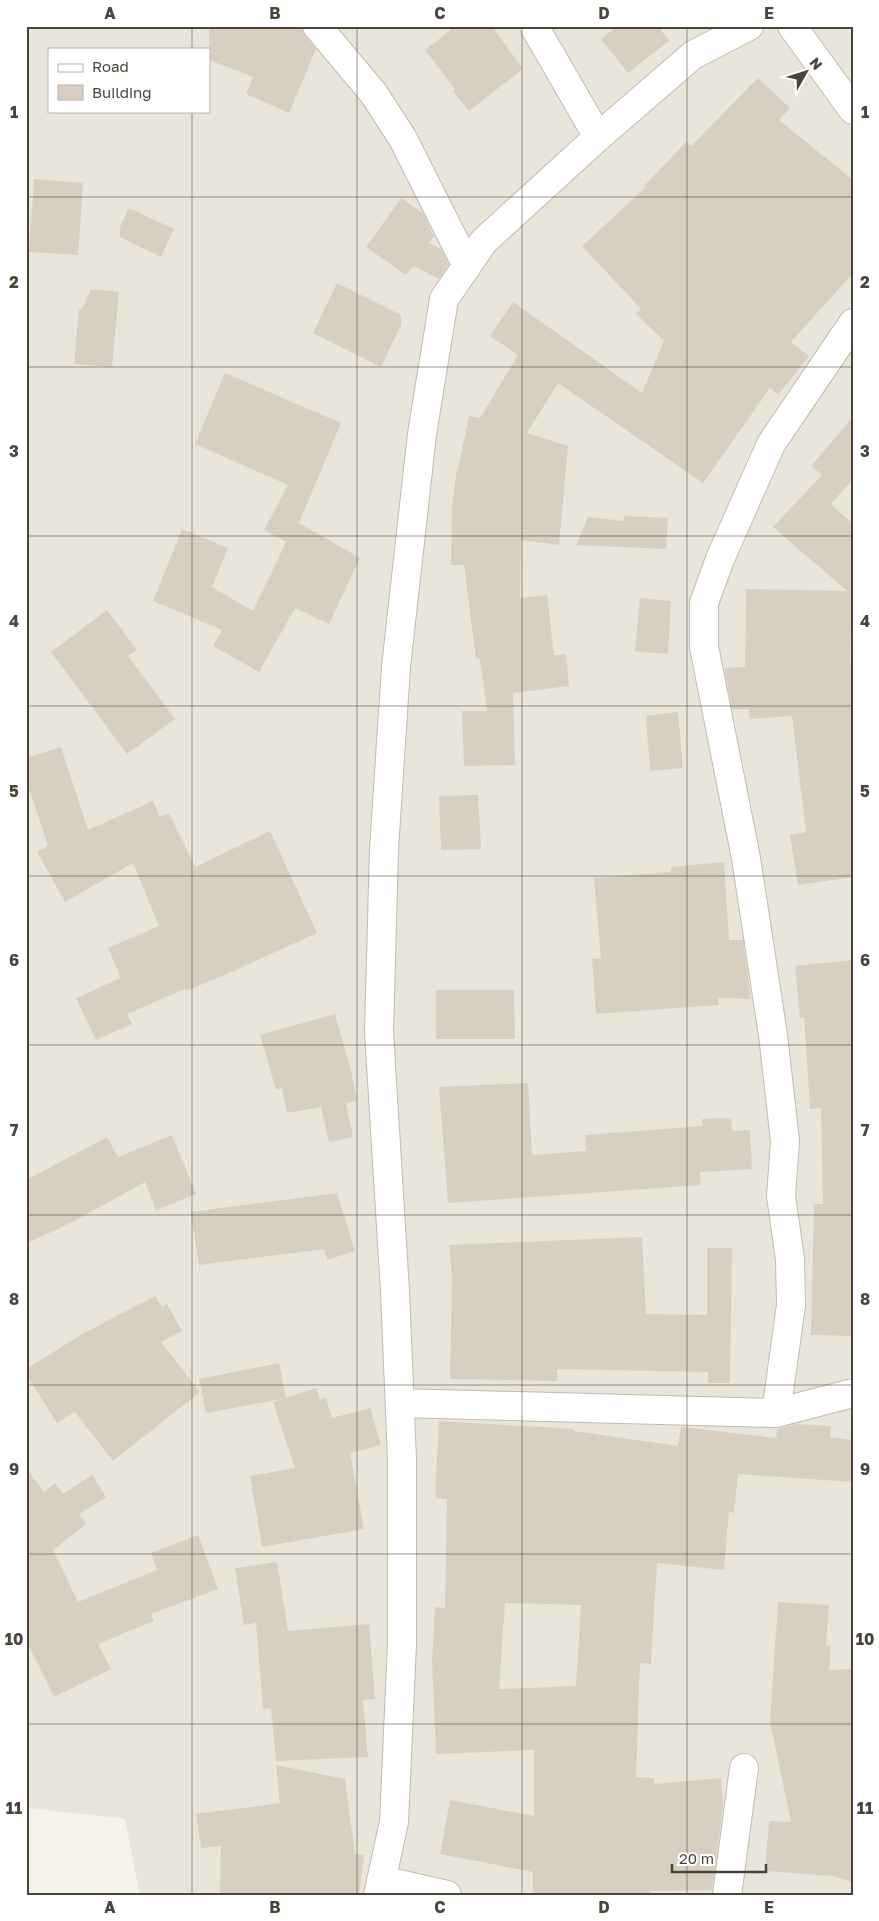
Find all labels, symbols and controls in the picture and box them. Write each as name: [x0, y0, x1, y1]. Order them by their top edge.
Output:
text: A: [104, 3, 116, 23]
text: B: [269, 3, 281, 23]
text: C: [434, 3, 446, 23]
text: D: [598, 3, 610, 23]
text: E: [764, 3, 774, 23]
legend: [48, 48, 210, 112]
north arrow: [782, 48, 832, 98]
text: N: [807, 54, 826, 73]
text: Road: [92, 57, 129, 75]
text: Building: [92, 83, 152, 101]
text: 1: [10, 102, 18, 122]
text: 1: [861, 102, 869, 122]
text: 2: [9, 272, 19, 292]
text: 2: [860, 272, 870, 292]
text: 3: [9, 441, 19, 461]
text: 3: [860, 441, 870, 461]
text: 4: [9, 611, 19, 631]
text: 4: [860, 611, 870, 631]
text: 5: [9, 781, 19, 801]
text: 5: [860, 781, 870, 801]
text: 6: [9, 950, 19, 970]
text: 6: [860, 950, 870, 970]
text: 7: [10, 1120, 19, 1140]
text: 7: [861, 1120, 870, 1140]
text: 8: [9, 1289, 19, 1309]
text: 8: [860, 1289, 870, 1309]
text: 9: [9, 1459, 19, 1479]
text: 9: [860, 1459, 870, 1479]
text: 10: [5, 1629, 23, 1649]
text: 10: [856, 1629, 874, 1649]
text: 11: [6, 1798, 22, 1818]
text: 11: [857, 1798, 873, 1818]
scale bar: [672, 1841, 765, 1873]
text: 20 m: [679, 1849, 714, 1867]
text: A: [104, 1897, 116, 1917]
text: B: [269, 1897, 281, 1917]
text: C: [434, 1897, 446, 1917]
text: D: [598, 1897, 610, 1917]
text: E: [764, 1897, 774, 1917]

